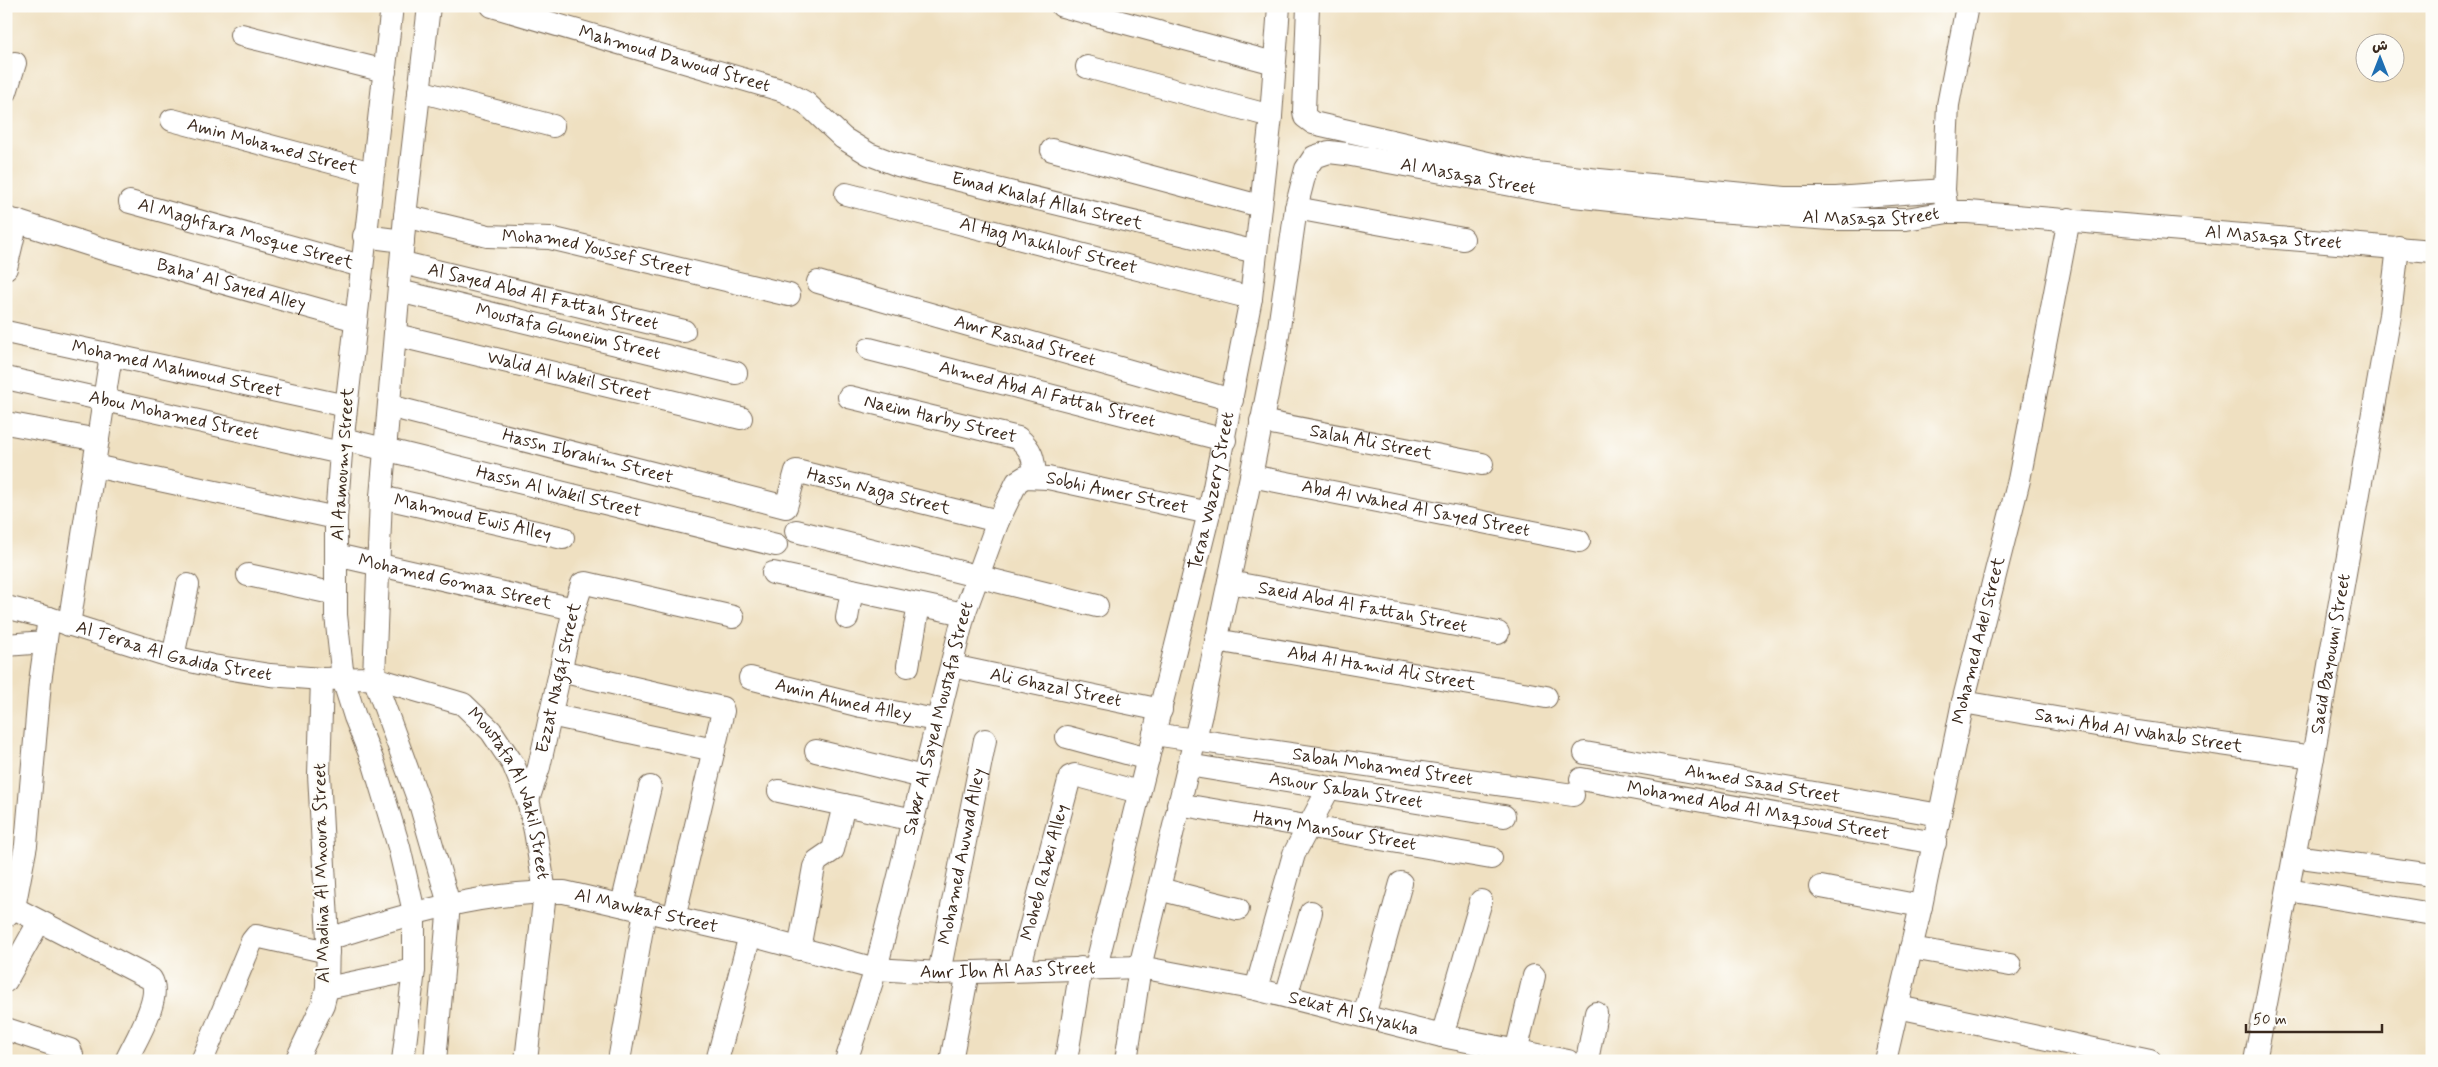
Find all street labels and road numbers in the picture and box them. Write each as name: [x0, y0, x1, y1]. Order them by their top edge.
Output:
street label: Mahmoud Dawoud Street: [576, 20, 773, 98]
street label: Amin Mohamed Street: [184, 113, 361, 181]
street label: Al Masaqa Street: [1398, 152, 1538, 201]
street label: Emad Khalaf Allah Street: [949, 166, 1145, 236]
street label: Al Maghfara Mosque Street: [135, 193, 357, 275]
street label: Al Masaqa Street: [1802, 202, 1941, 231]
street label: Al Hag Makhlouf Street: [957, 212, 1140, 280]
street label: Al Masaqa Street: [2204, 220, 2343, 255]
street label: Mohamed Youssef Street: [501, 224, 694, 283]
street label: Baha' Al Sayed Alley: [154, 253, 308, 317]
street label: Al Sayed Abd Al Fattah Street: [425, 257, 661, 336]
street label: Moustafa Ghoneim Street: [473, 298, 663, 366]
street label: Amr Rashad Street: [951, 309, 1099, 373]
street label: Mohamed Mahmoud Street: [70, 335, 284, 404]
street label: Walid Al Wakil Street: [485, 345, 653, 408]
street label: Ahmed Abd Al Fattah Street: [937, 355, 1158, 434]
street label: Abou Mohamed Street: [86, 385, 261, 446]
street label: Al Aamoumy Street: [326, 386, 360, 541]
street label: Naeim Harby Street: [862, 389, 1019, 449]
street label: Teraa Wazery Street: [1183, 410, 1241, 573]
street label: Salah Ali Street: [1308, 419, 1435, 466]
street label: Hassn Ibrahim Street: [500, 423, 676, 490]
street label: Hassn Al Wakil Street: [474, 460, 644, 524]
street label: Hassn Naga Street: [804, 462, 953, 521]
street label: Sobhi Amer Street: [1044, 466, 1190, 520]
street label: Abd Al Wahed Al Sayed Street: [1300, 474, 1532, 543]
street label: Mahmoud Ewis Alley: [392, 488, 554, 547]
street label: Mohamed Gomaa Street: [356, 548, 554, 616]
street label: Mohamed Adel Street: [1947, 554, 2011, 726]
street label: Saeid Bayoumi Street: [2305, 572, 2357, 736]
street label: Saeid Abd Al Fattah Street: [1256, 576, 1469, 639]
street label: Saber Al Sayed Moustafa Street: [898, 598, 980, 838]
street label: Ezzat Nagaf Street: [530, 599, 587, 756]
street label: Al Teraa Al Gadida Street: [73, 615, 274, 687]
street label: Abd Al Hamid Ali Street: [1286, 641, 1478, 697]
street label: Ali Ghazal Street: [988, 662, 1124, 713]
street label: Amin Ahmed Alley: [773, 673, 914, 727]
street label: Moustafa Al Wakil Street: [462, 702, 555, 882]
street label: Sami Abd Al Wahab Street: [2033, 703, 2245, 759]
street label: Sabah Mohamed Street: [1291, 742, 1475, 792]
street label: Ahmed Saad Street: [1683, 759, 1842, 809]
street label: Al Madina Al Mnoura Street: [308, 763, 336, 983]
street label: Mohamed Awwad Alley: [933, 766, 991, 946]
street label: Ashour Sabah Street: [1267, 766, 1425, 815]
street label: Mohamed Abd Al Maqsoud Street: [1625, 776, 1891, 847]
street label: Moheb Rabei Alley: [1015, 802, 1074, 943]
street label: Hany Mansour Street: [1251, 805, 1418, 857]
street label: Al Mawkaf Street: [572, 883, 720, 939]
street label: Amr Ibn Al Aas Street: [919, 956, 1096, 985]
street label: Sekat Al Shyakha: [1286, 986, 1421, 1042]

